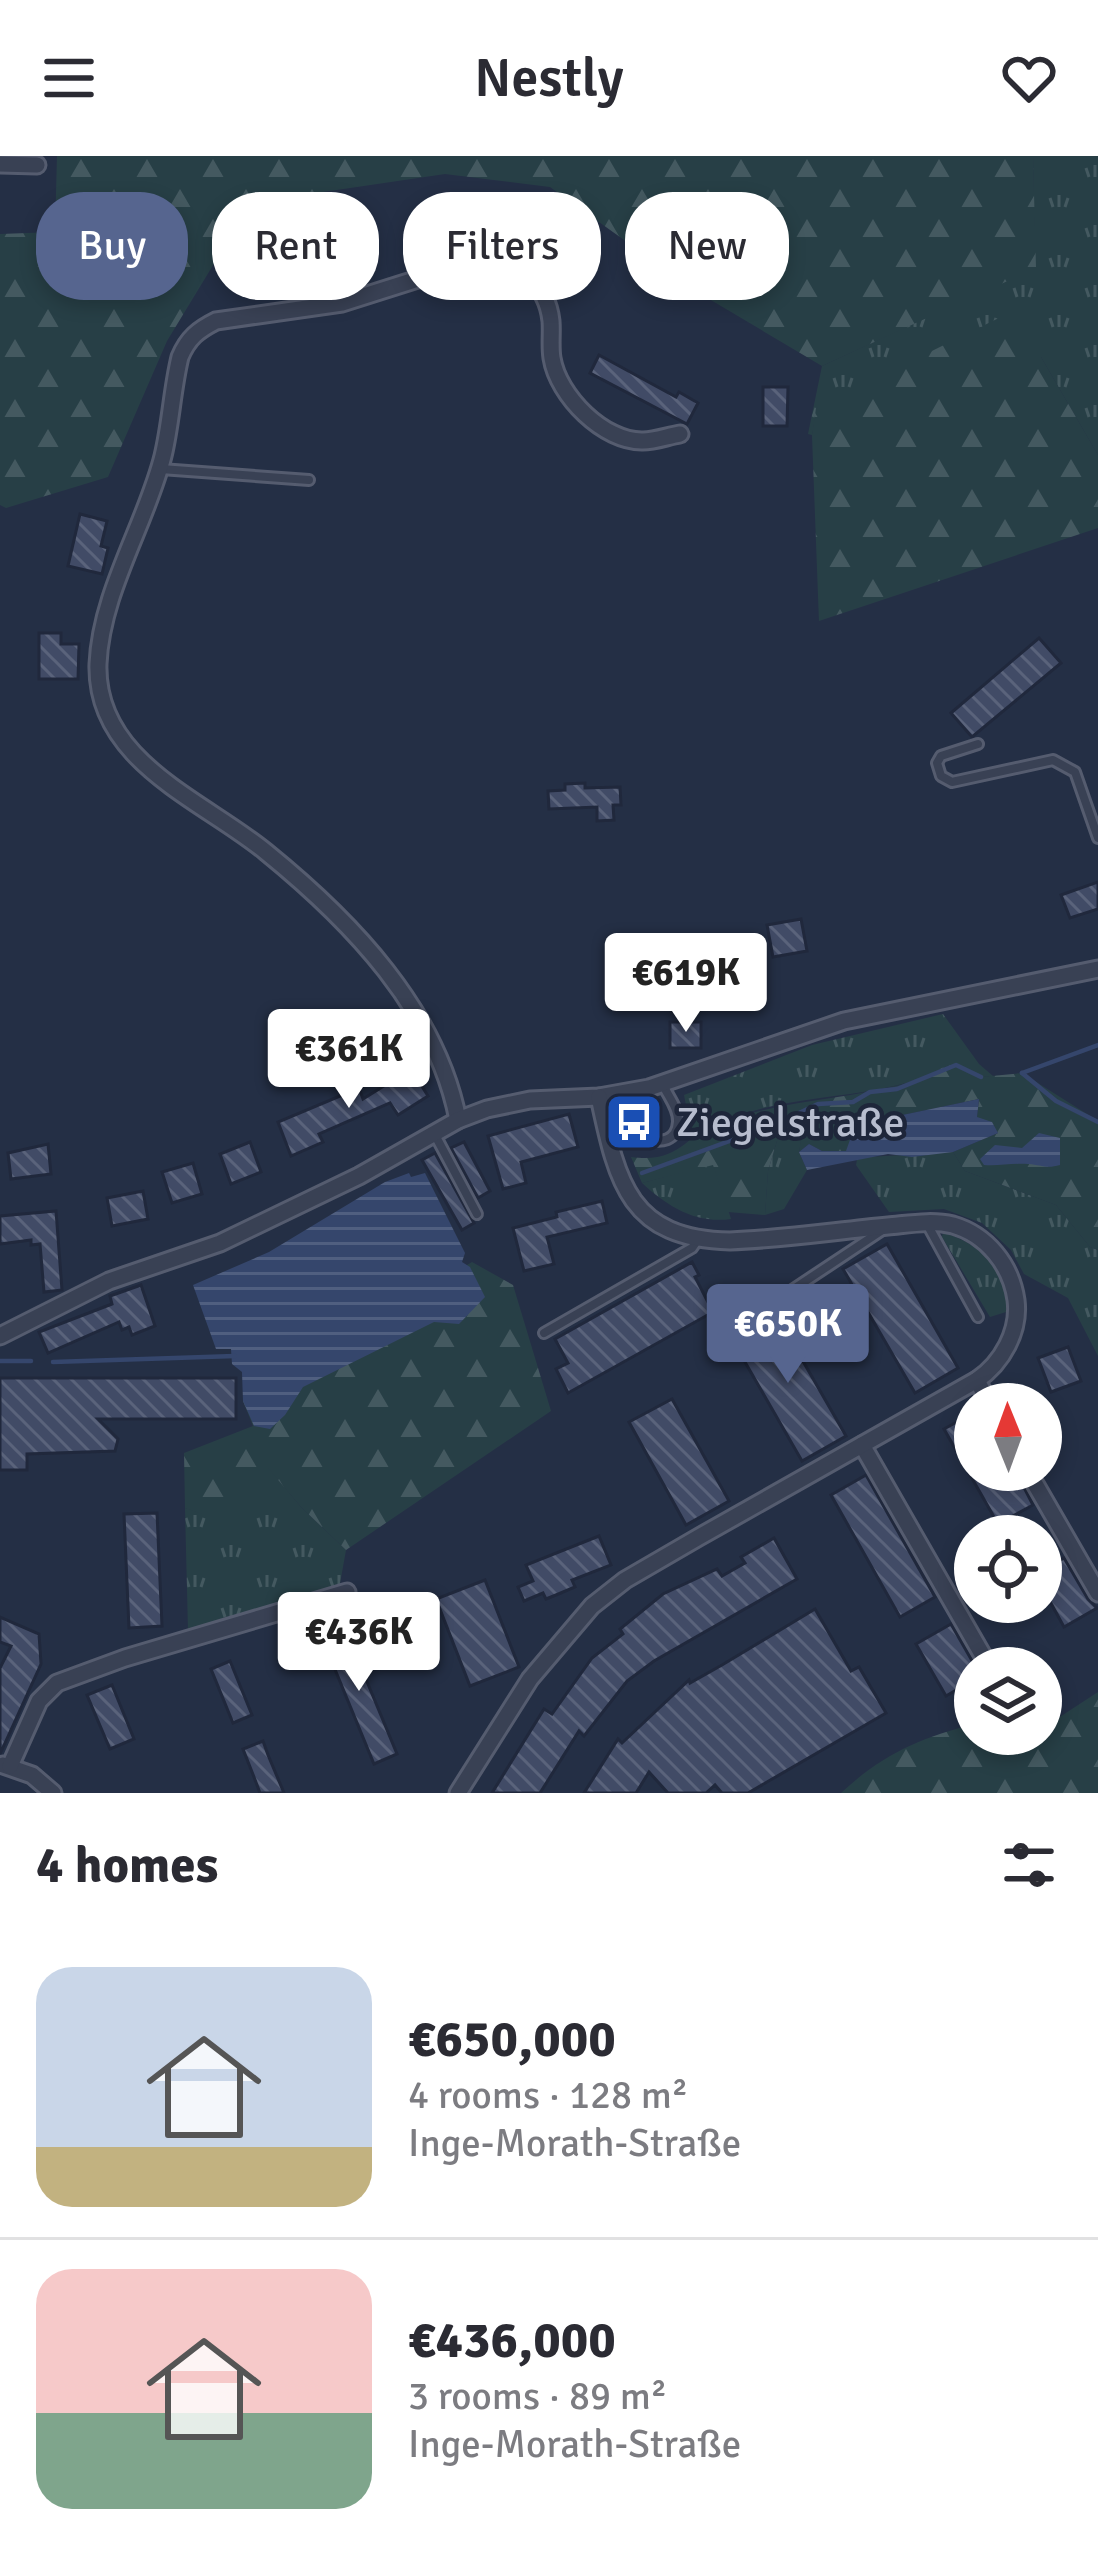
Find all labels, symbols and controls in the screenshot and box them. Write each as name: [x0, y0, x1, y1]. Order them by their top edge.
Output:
icon: menu: [36, 45, 102, 111]
text: Nestly: [474, 45, 624, 112]
icon: heart: [996, 45, 1062, 111]
chip: Buy: [36, 192, 188, 300]
chip: Rent: [212, 192, 379, 300]
chip: Filters: [403, 192, 601, 300]
chip: New: [625, 192, 789, 300]
pin: €619K: [602, 933, 770, 1035]
text: €619K: [632, 948, 740, 996]
pin: €361K: [265, 1009, 433, 1111]
text: €361K: [295, 1024, 403, 1072]
bus stop icon: Ziegelstraße: [603, 1091, 665, 1153]
place label: Ziegelstraße: [676, 1097, 904, 1148]
pin: €650K: [704, 1284, 872, 1386]
text: €650K: [734, 1299, 842, 1347]
north arrow: [954, 1383, 1062, 1491]
map controls: [954, 1383, 1062, 1755]
button: locate: [954, 1515, 1062, 1623]
pin: €436K: [275, 1592, 443, 1694]
text: €436K: [305, 1607, 413, 1655]
button: layers: [954, 1647, 1062, 1755]
icon: filters: [996, 1832, 1062, 1898]
text: 4 homes: [36, 1834, 218, 1897]
text: €650,000: [408, 2008, 616, 2071]
icon: home: [132, 2015, 276, 2159]
text: 4 rooms · 128 m²: [408, 2071, 688, 2119]
text: Inge-Morath-Straße: [408, 2119, 741, 2167]
text: €436,000: [408, 2309, 616, 2372]
icon: home: [132, 2317, 276, 2461]
text: 3 rooms · 89 m²: [408, 2372, 667, 2420]
text: Inge-Morath-Straße: [408, 2420, 741, 2468]

